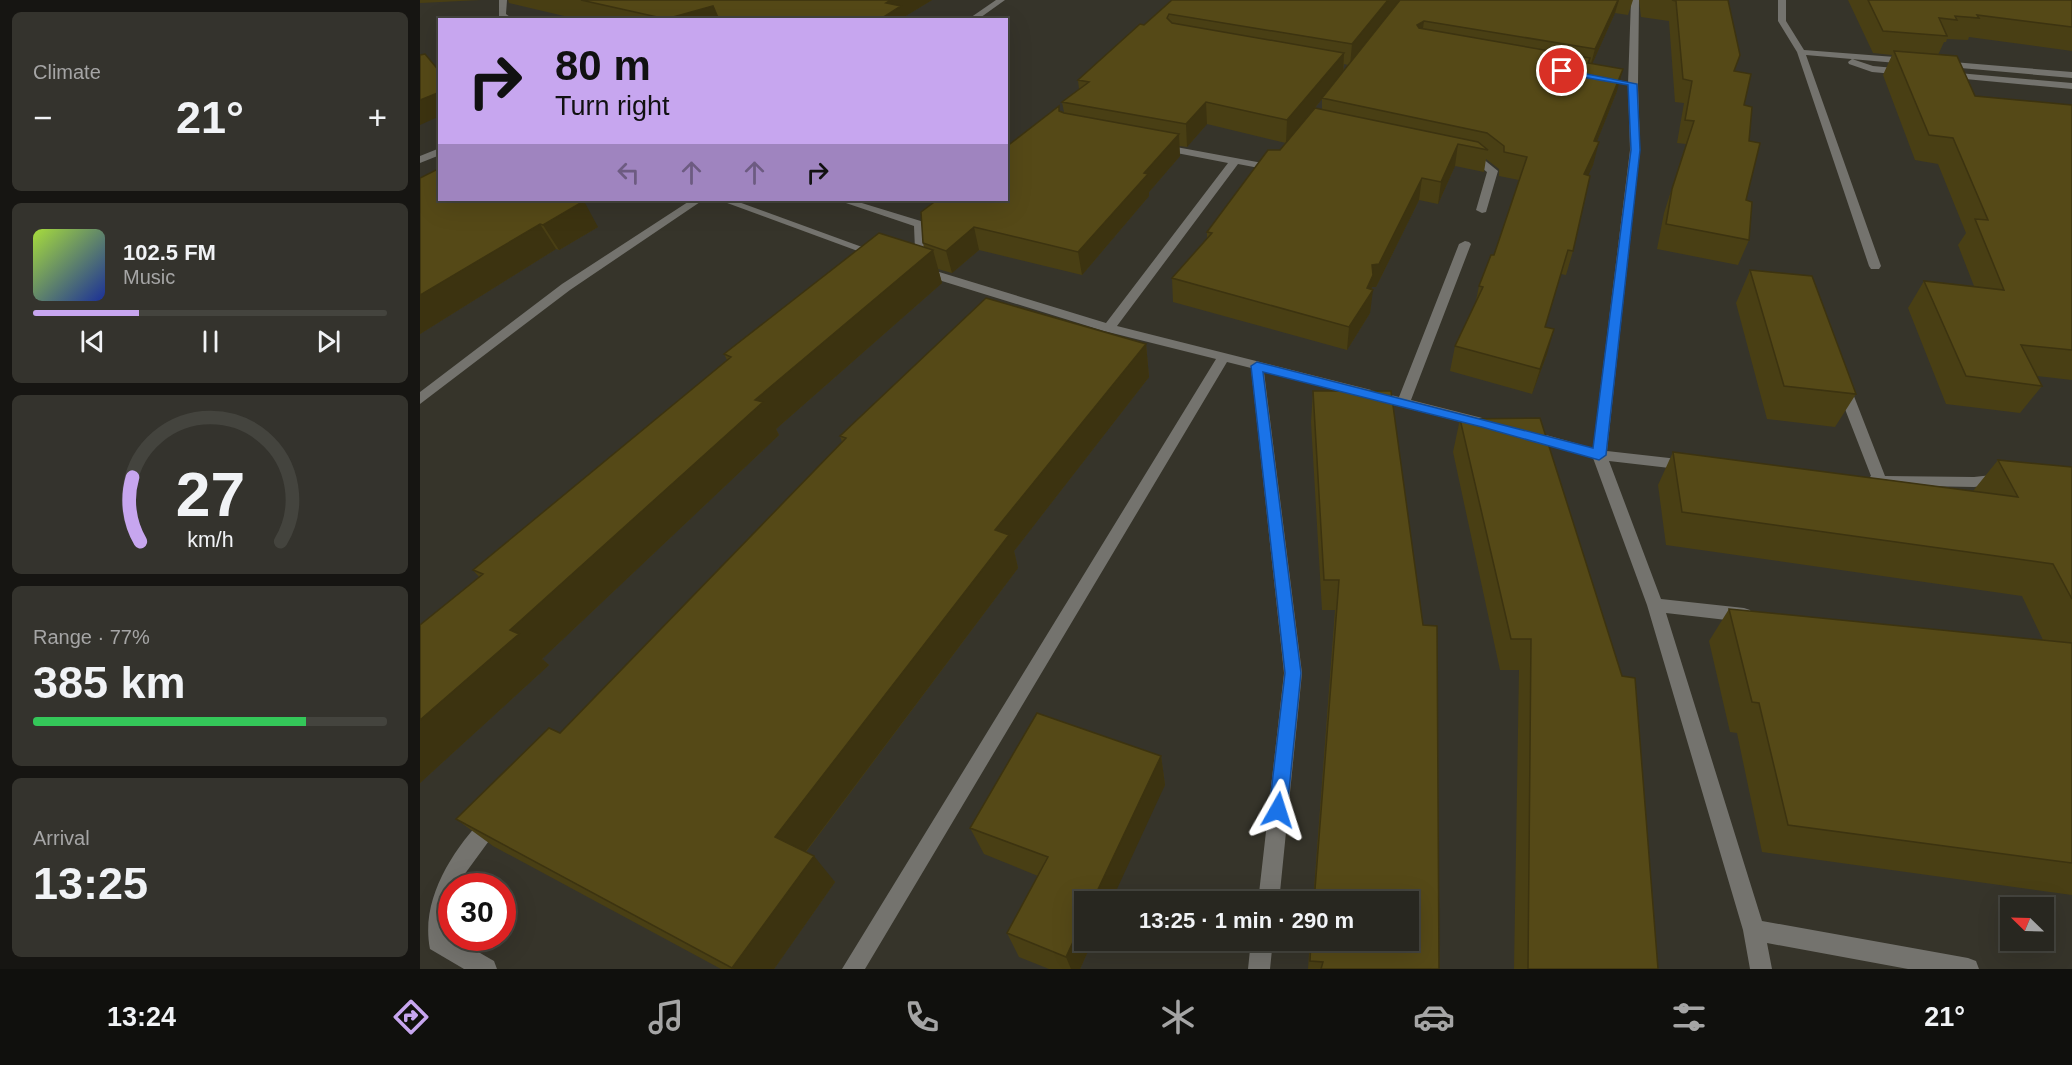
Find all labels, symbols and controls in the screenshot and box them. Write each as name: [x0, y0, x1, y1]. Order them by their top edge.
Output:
icon: right: [456, 42, 534, 120]
text: 80 m: [555, 42, 651, 89]
pin: [1536, 45, 1587, 96]
icon: arrive: [1545, 54, 1578, 87]
text: Climate: [33, 61, 101, 83]
text: Turn right: [555, 91, 670, 121]
text: 21°: [176, 92, 244, 143]
text: −: [33, 99, 52, 136]
text: +: [368, 99, 387, 136]
icon: left: [612, 156, 645, 189]
icon: ahead: [675, 156, 708, 189]
icon: ahead: [738, 156, 771, 189]
icon: right: [801, 156, 834, 189]
text: 102.5 FM: [123, 240, 216, 265]
text: Music: [123, 266, 175, 288]
icon: previous: [76, 325, 109, 358]
icon: pause: [194, 325, 227, 358]
icon: next: [312, 325, 345, 358]
text: 27: [175, 460, 245, 529]
text: km/h: [187, 528, 233, 552]
text: Range · 77%: [33, 626, 150, 648]
text: 385 km: [33, 657, 186, 708]
position arrow: [1246, 778, 1310, 842]
text: Arrival: [33, 827, 90, 849]
text: 13:25: [33, 858, 148, 909]
speed limit sign: 30: [438, 873, 516, 951]
north arrow: [2000, 897, 2054, 951]
map controls: [2000, 897, 2054, 951]
text: 13:25 · 1 min · 290 m: [1139, 908, 1354, 933]
icon: directions: [390, 996, 432, 1038]
icon: music: [645, 996, 687, 1038]
icon: phone: [901, 996, 943, 1038]
icon: climate: [1157, 996, 1199, 1038]
icon: car: [1413, 996, 1455, 1038]
icon: filters: [1668, 996, 1710, 1038]
text: 13:24: [107, 1002, 176, 1032]
text: 21°: [1924, 1002, 1965, 1032]

